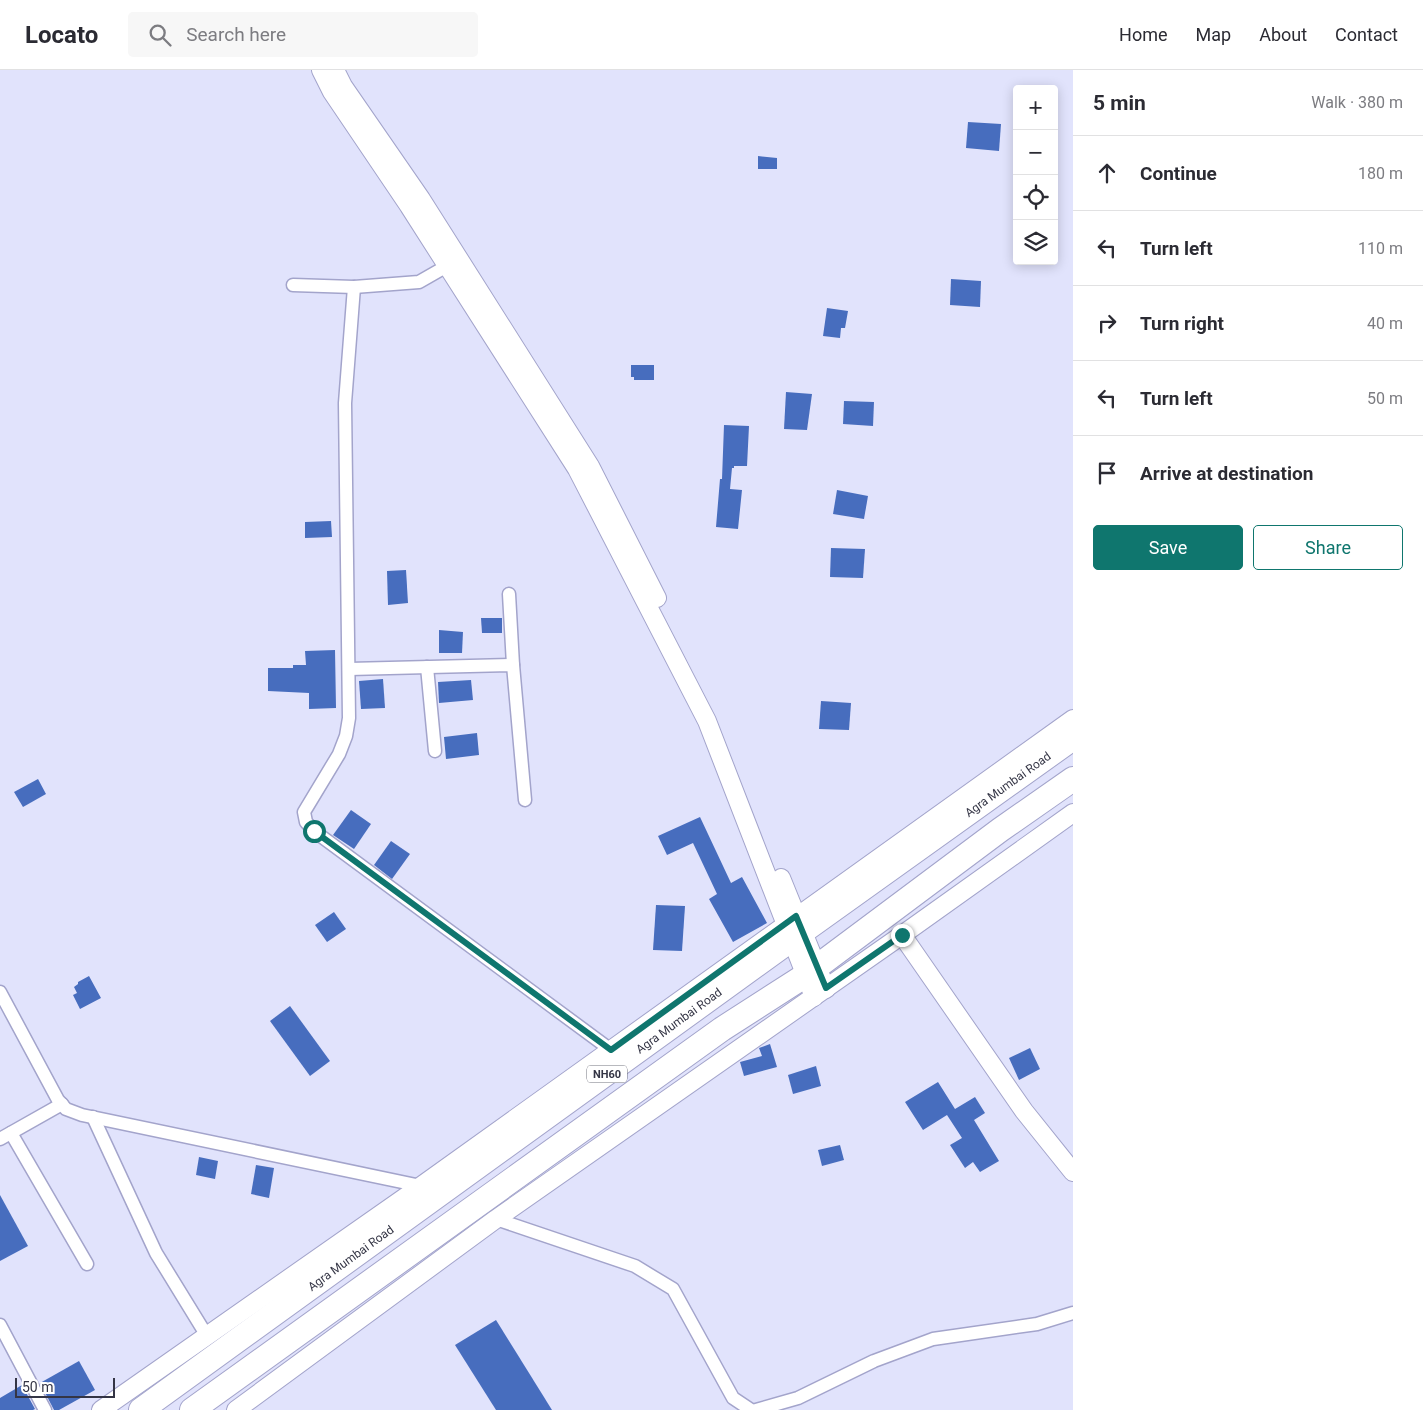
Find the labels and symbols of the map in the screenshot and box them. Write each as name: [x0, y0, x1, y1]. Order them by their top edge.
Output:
street label: Agra Mumbai Road: [962, 749, 1054, 820]
route start: [303, 820, 326, 843]
route end: [891, 924, 914, 947]
street label: Agra Mumbai Road: [633, 985, 725, 1056]
road number: NH60: [587, 1066, 627, 1082]
street label: Agra Mumbai Road: [305, 1223, 396, 1294]
scale bar: [15, 1375, 115, 1398]

